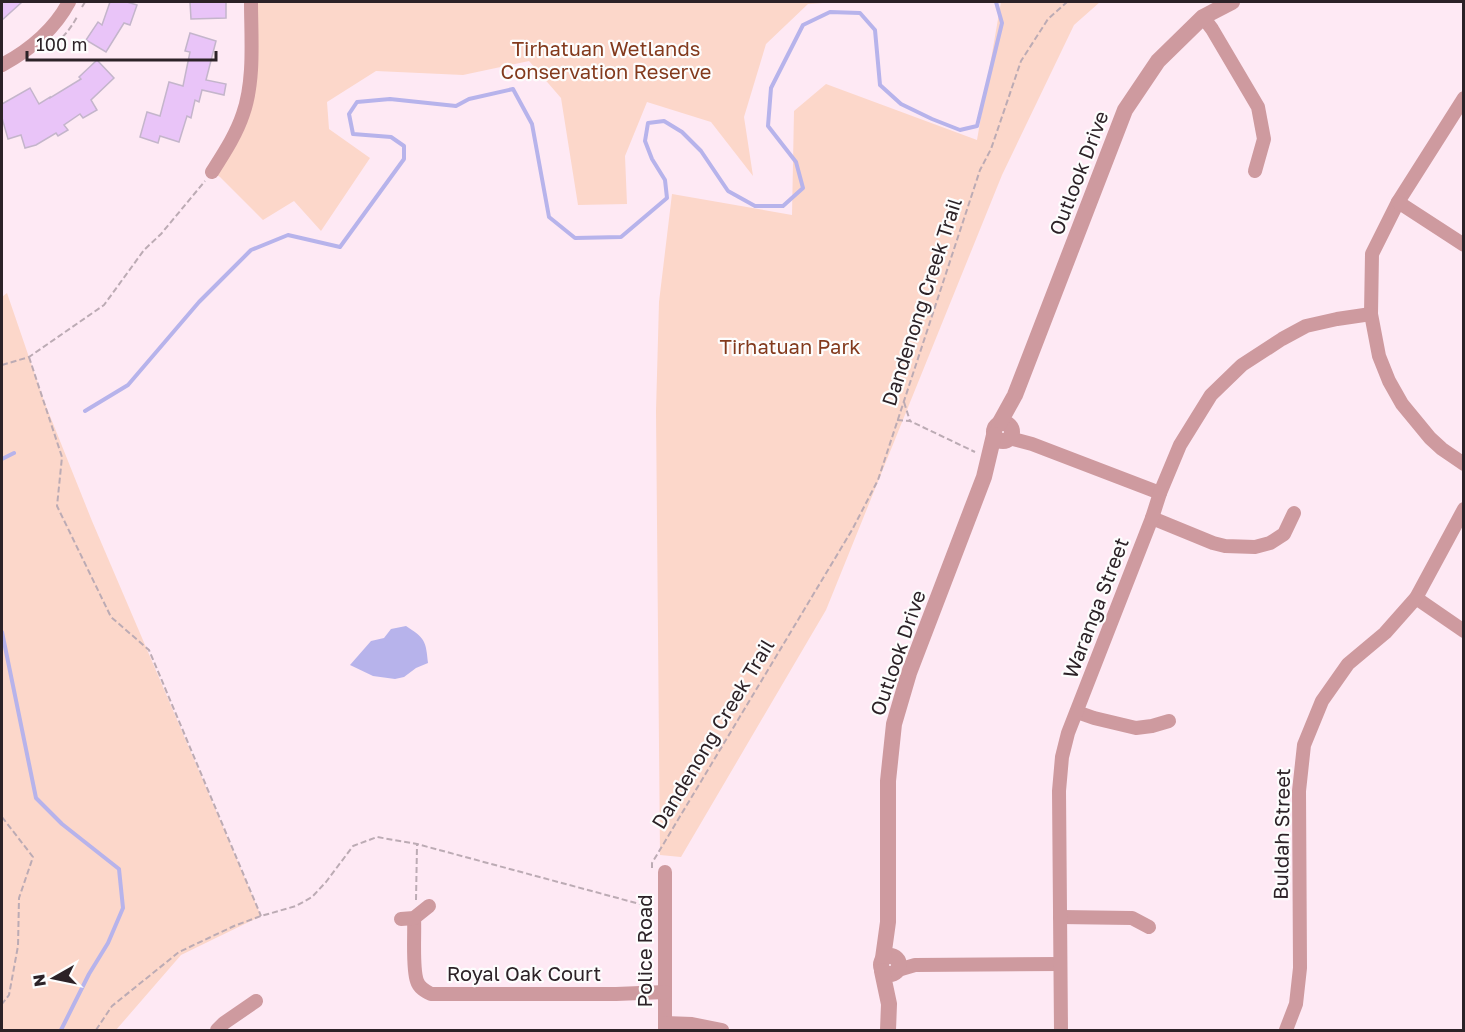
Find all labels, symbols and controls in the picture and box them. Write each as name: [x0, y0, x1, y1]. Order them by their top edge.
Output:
scale bar: [27, 24, 216, 62]
text: 100 m: [36, 33, 87, 55]
park label: Tirhatuan Wetlands Conservation Reserve: [501, 36, 711, 83]
street label: Outlook Drive: [1043, 107, 1113, 238]
street label: Dandenong Creek Trail: [876, 195, 966, 409]
park label: Tirhatuan Park: [720, 334, 860, 358]
street label: Waranga Street: [1057, 534, 1133, 681]
street label: Outlook Drive: [864, 587, 930, 718]
street label: Dandenong Creek Trail: [646, 634, 778, 833]
street label: Buldah Street: [1268, 768, 1294, 900]
street label: Police Road: [632, 894, 656, 1008]
north arrow: [24, 948, 84, 1008]
street label: Royal Oak Court: [447, 961, 601, 985]
text: N: [28, 973, 50, 988]

